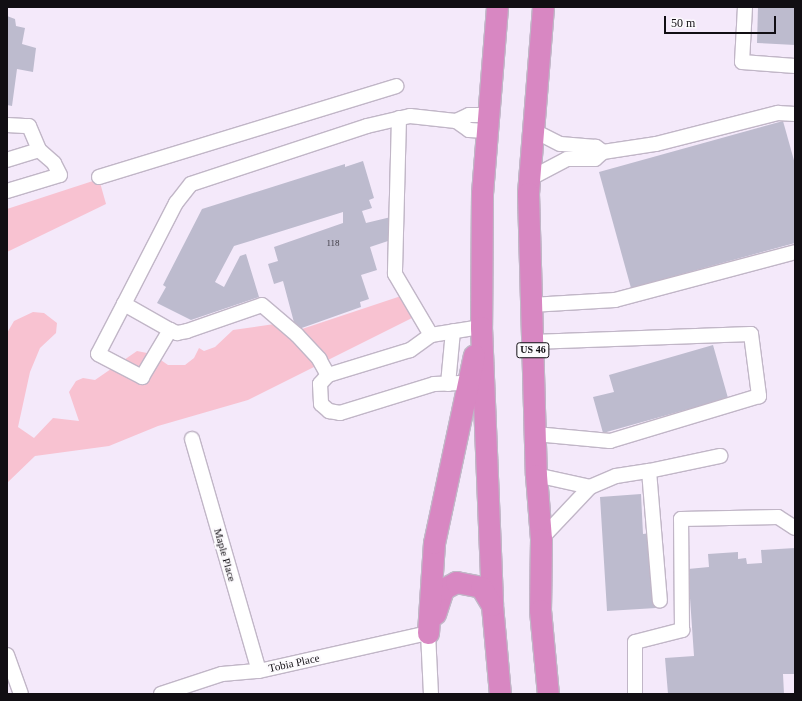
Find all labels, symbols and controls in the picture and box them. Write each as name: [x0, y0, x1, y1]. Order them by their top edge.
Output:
scale bar: [666, 8, 778, 34]
text: 50 m: [671, 16, 695, 30]
house number: 118: [326, 238, 340, 248]
road number: US 46: [516, 342, 550, 358]
street label: Maple Place: [211, 527, 239, 583]
street label: Tobia Place: [267, 651, 321, 675]

